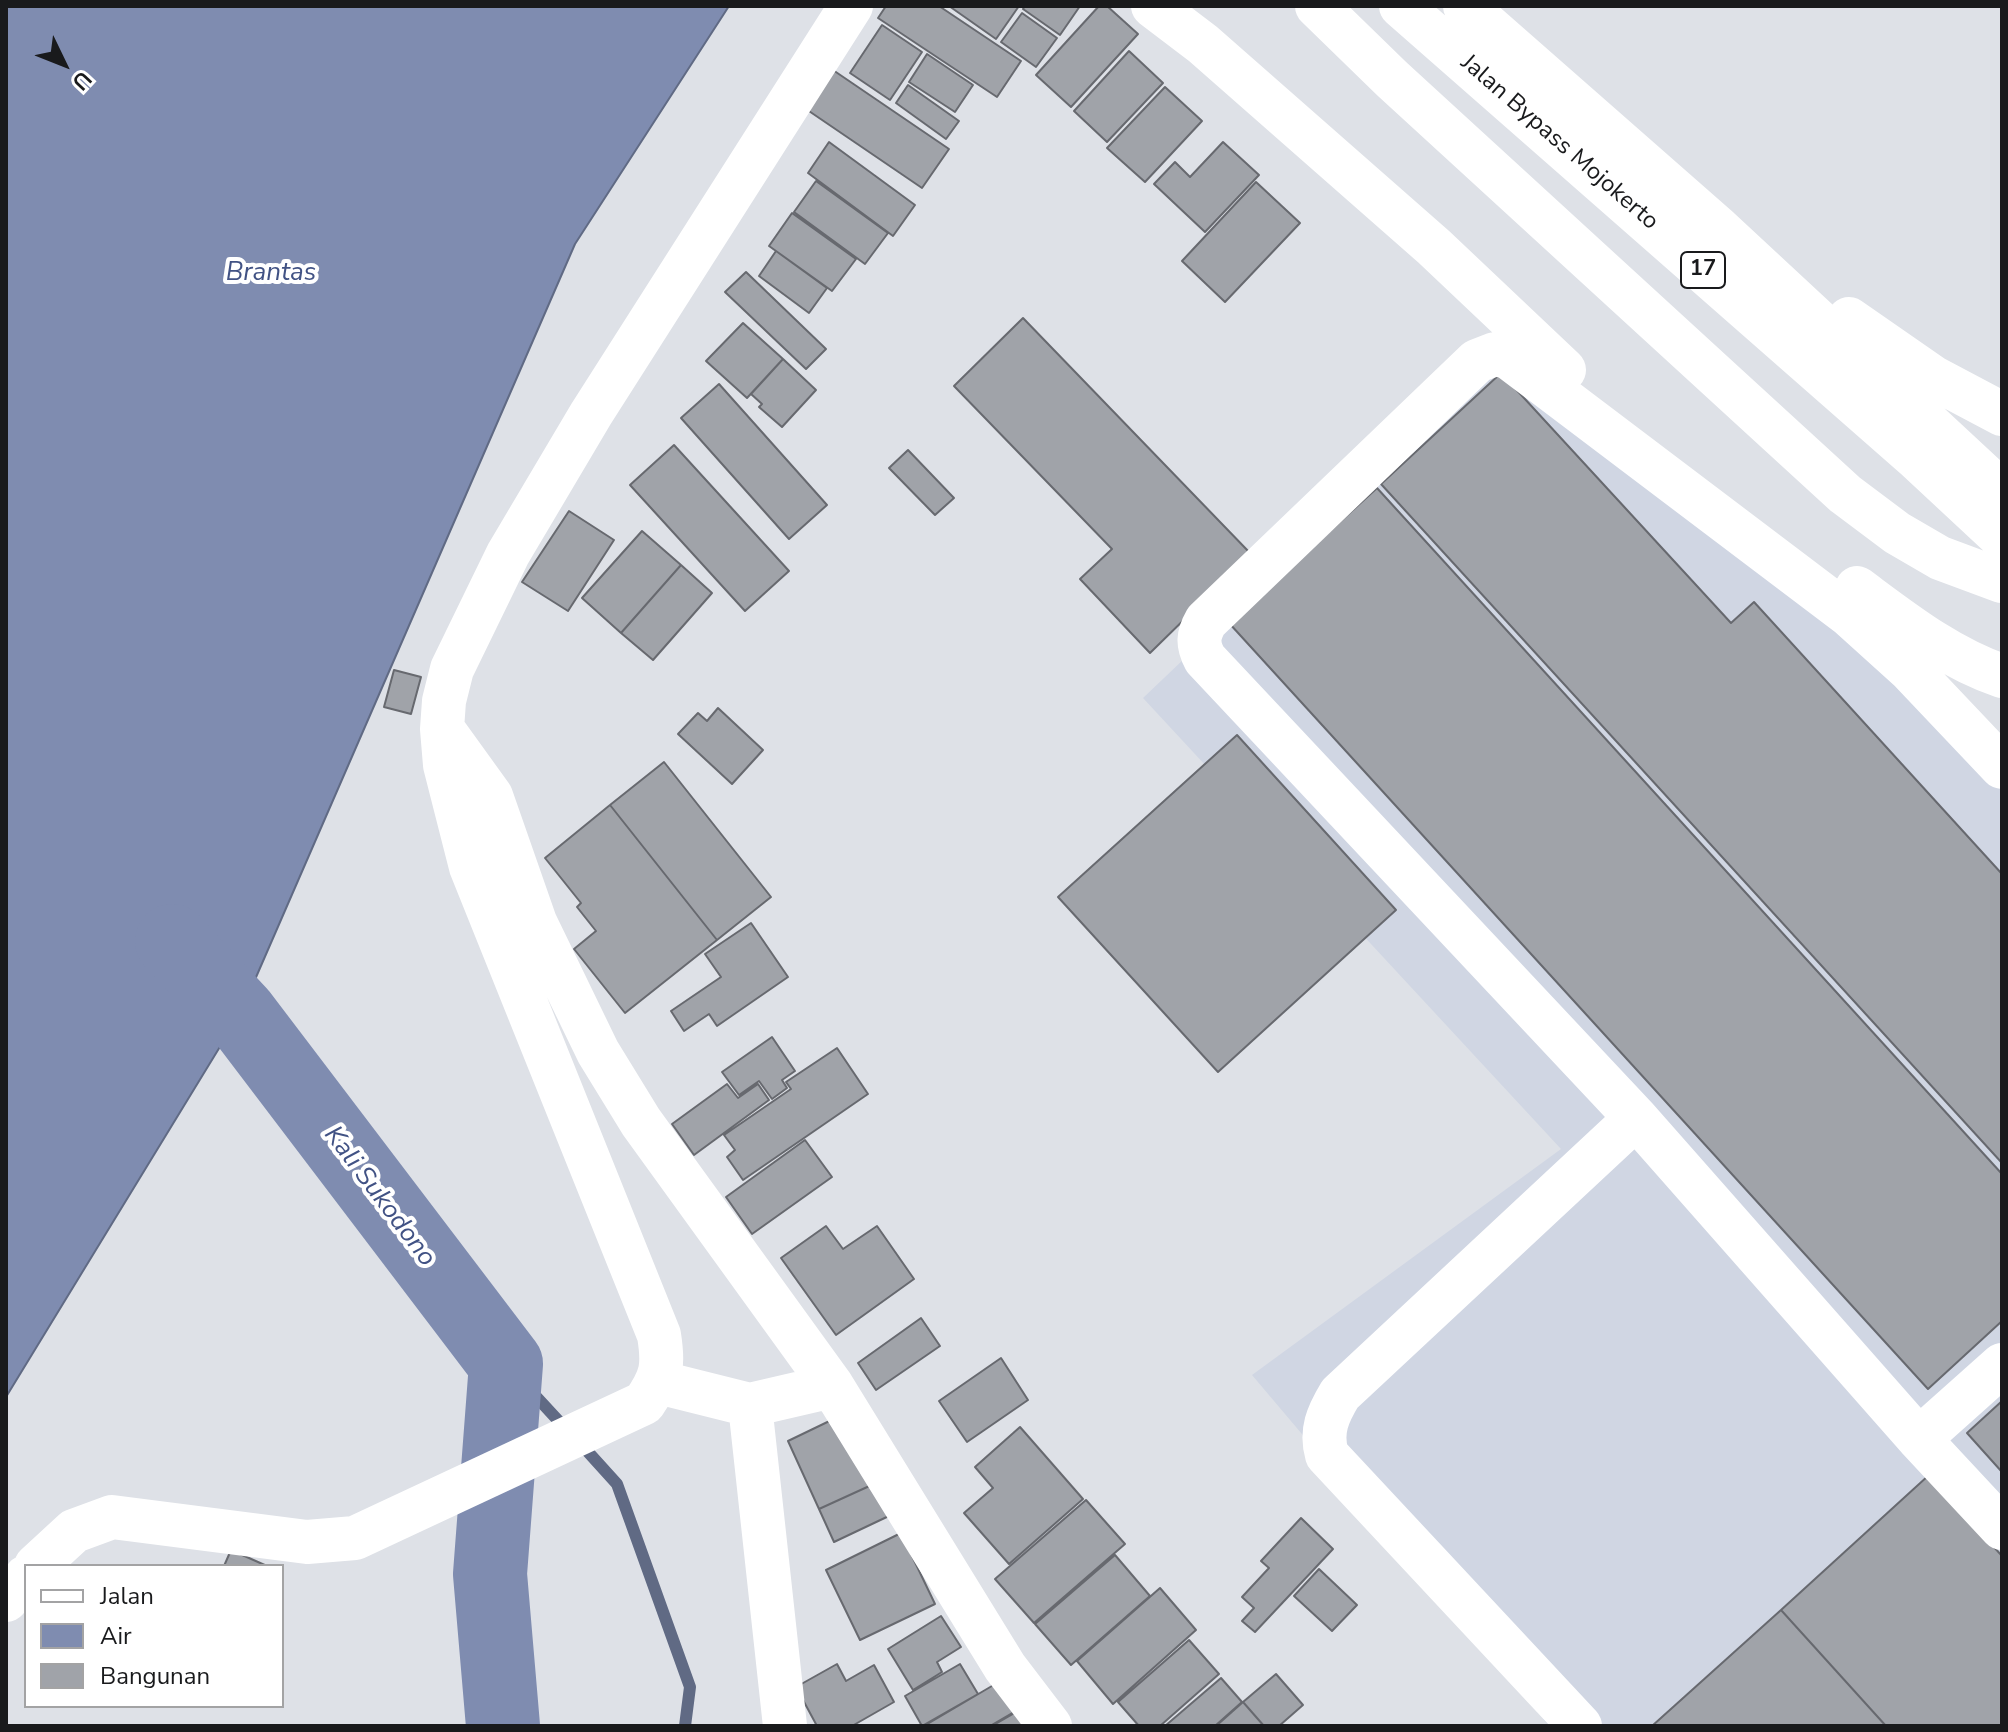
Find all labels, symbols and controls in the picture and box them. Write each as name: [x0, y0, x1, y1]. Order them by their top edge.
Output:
north arrow: [24, 24, 104, 104]
street label: Jalan Bypass Mojokerto: [1454, 49, 1664, 237]
text: U: [65, 64, 98, 97]
road number: 17: [1681, 252, 1725, 288]
water label: Brantas: [226, 258, 316, 290]
water label: Kali Sukodono: [316, 1121, 442, 1273]
legend: [24, 1564, 284, 1708]
text: Jalan: [100, 1580, 154, 1612]
text: Air: [100, 1620, 132, 1652]
text: Bangunan: [100, 1660, 210, 1692]

